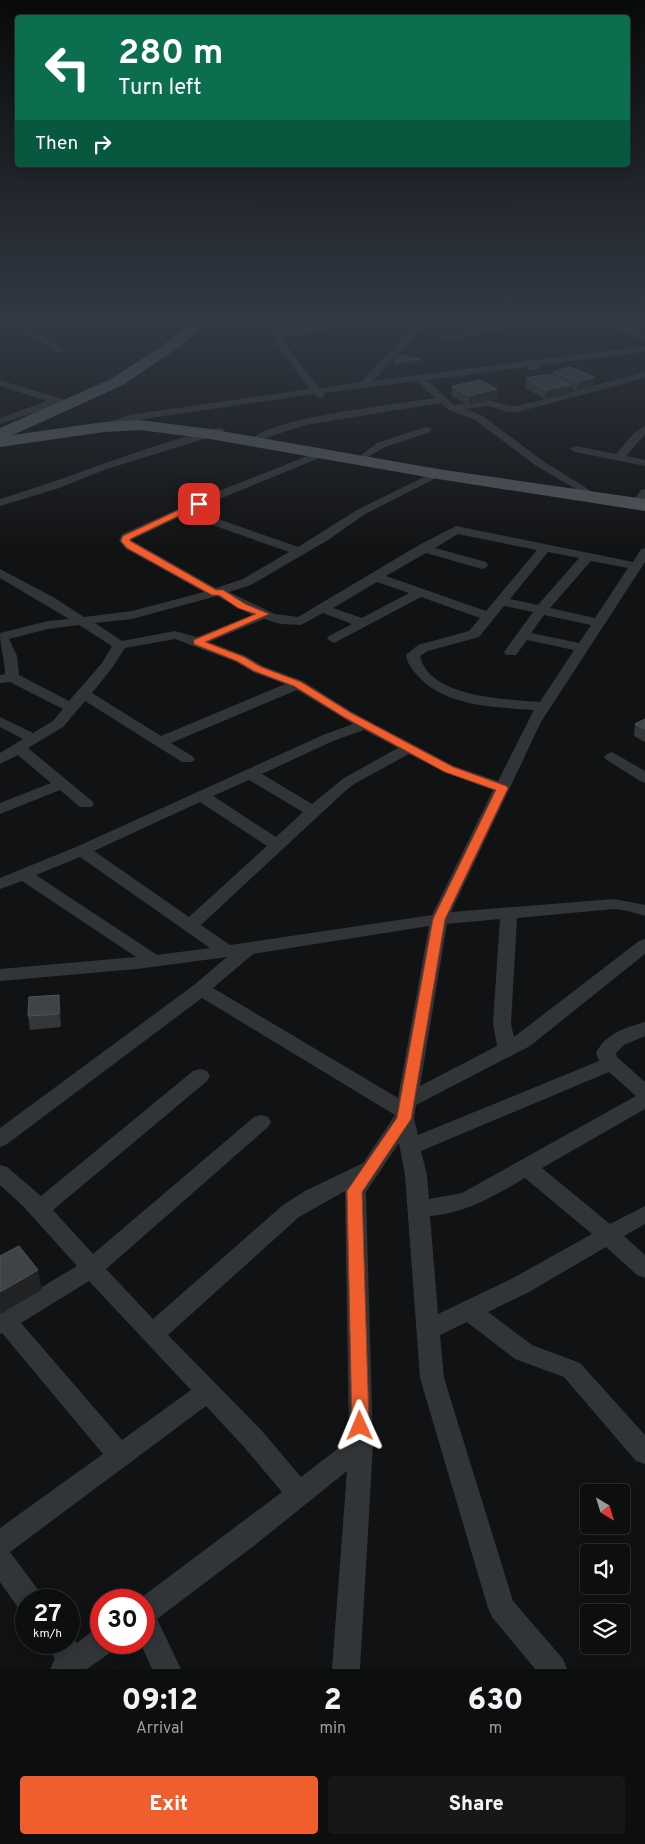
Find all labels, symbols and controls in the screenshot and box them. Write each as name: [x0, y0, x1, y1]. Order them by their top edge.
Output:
text: 280 m: [118, 32, 223, 76]
icon: left: [35, 35, 100, 100]
text: Turn left: [118, 75, 201, 102]
icon: right: [88, 130, 116, 158]
text: Then: [35, 132, 78, 156]
pin: [178, 483, 220, 525]
icon: arrive: [185, 490, 213, 518]
position arrow: [333, 1399, 385, 1451]
north arrow: [580, 1484, 630, 1534]
map controls: [580, 1484, 630, 1654]
button: sound: [580, 1544, 630, 1594]
speed limit sign: 30: [90, 1589, 155, 1654]
text: 27: [33, 1599, 62, 1631]
button: layers: [580, 1604, 630, 1654]
text: km/h: [33, 1626, 62, 1642]
text: 09:12: [121, 1683, 198, 1720]
text: 2: [324, 1683, 342, 1720]
text: 630: [468, 1683, 524, 1720]
text: Arrival: [136, 1719, 184, 1739]
text: min: [319, 1719, 346, 1739]
text: m: [489, 1719, 502, 1739]
button: Exit: [20, 1776, 318, 1834]
button: Share: [328, 1776, 625, 1834]

